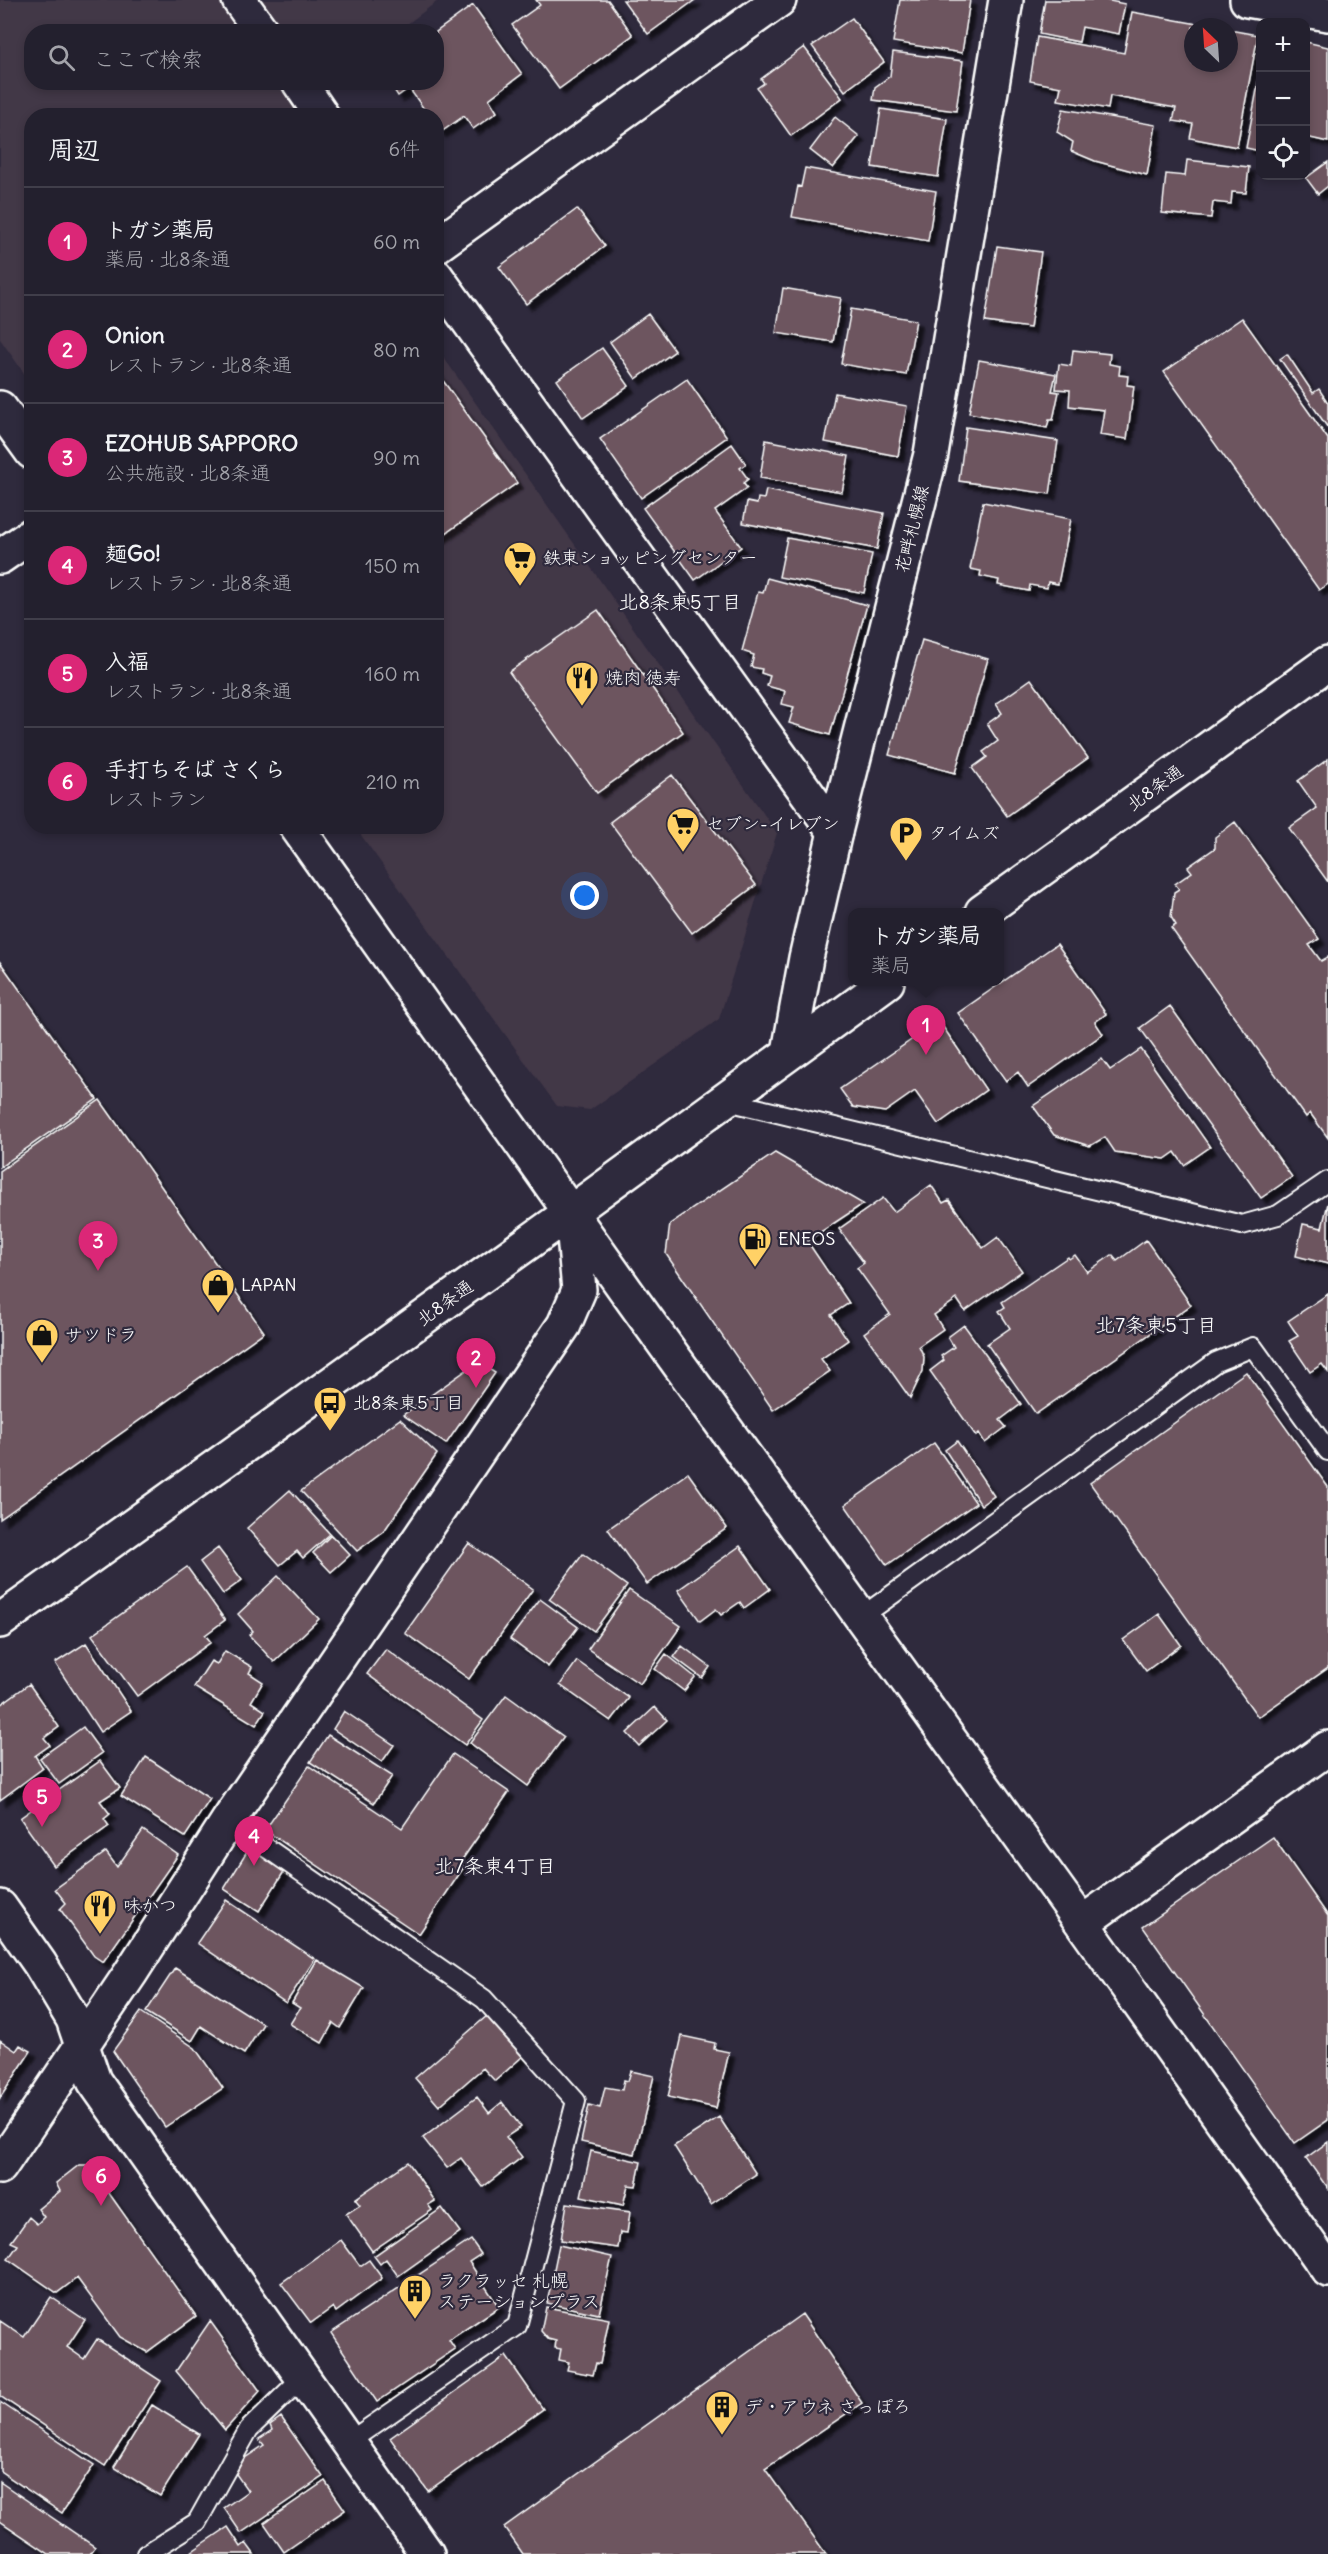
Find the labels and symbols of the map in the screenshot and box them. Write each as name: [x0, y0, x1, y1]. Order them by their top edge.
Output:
north arrow: [1184, 18, 1238, 72]
street label: 花畔札幌線: [889, 482, 934, 575]
supermarket icon: 鉄東ショッピングセンター: [502, 540, 538, 587]
place label: 鉄東ショッピングセンター: [543, 546, 758, 569]
district label: 北8条東5丁目: [618, 589, 742, 614]
restaurant icon: 焼肉 徳寿: [564, 660, 600, 707]
place label: 焼肉 徳寿: [605, 666, 681, 689]
street label: 北8条通: [1122, 759, 1188, 816]
supermarket icon: セブン-イレブン: [665, 806, 701, 853]
place label: セブン-イレブン: [706, 812, 840, 835]
parking icon: タイムズ: [888, 815, 924, 862]
place label: タイムズ: [929, 821, 1000, 844]
your location: [570, 881, 599, 910]
pin: 1: [906, 1006, 946, 1055]
fuel station icon: ENEOS: [737, 1221, 773, 1268]
pin: 3: [78, 1222, 118, 1271]
place label: ENEOS: [778, 1227, 835, 1250]
shop icon: LAPAN: [200, 1267, 236, 1314]
place label: LAPAN: [241, 1273, 297, 1296]
street label: 北8条通: [412, 1274, 478, 1331]
district label: 北7条東5丁目: [1095, 1312, 1217, 1337]
shop icon: サツドラ: [24, 1317, 60, 1364]
place label: サツドラ: [65, 1323, 137, 1346]
pin: 2: [456, 1338, 496, 1388]
bus stop icon: 北8条東5丁目: [312, 1385, 348, 1432]
place label: 北8条東5丁目: [353, 1391, 464, 1414]
pin: 5: [22, 1778, 62, 1827]
pin: 4: [234, 1816, 274, 1866]
district label: 北7条東4丁目: [434, 1853, 556, 1878]
restaurant icon: 味かつ: [82, 1888, 118, 1935]
place label: 味かつ: [123, 1894, 177, 1917]
pin: 6: [82, 2156, 120, 2206]
place label: ラクラッセ 札幌 ステーションプラス: [438, 2269, 600, 2313]
building icon: ラクラッセ 札幌 ステーションプラス: [397, 2273, 433, 2320]
building icon: デ・アウネ さっぽろ: [704, 2389, 740, 2436]
place label: デ・アウネ さっぽろ: [745, 2395, 911, 2418]

